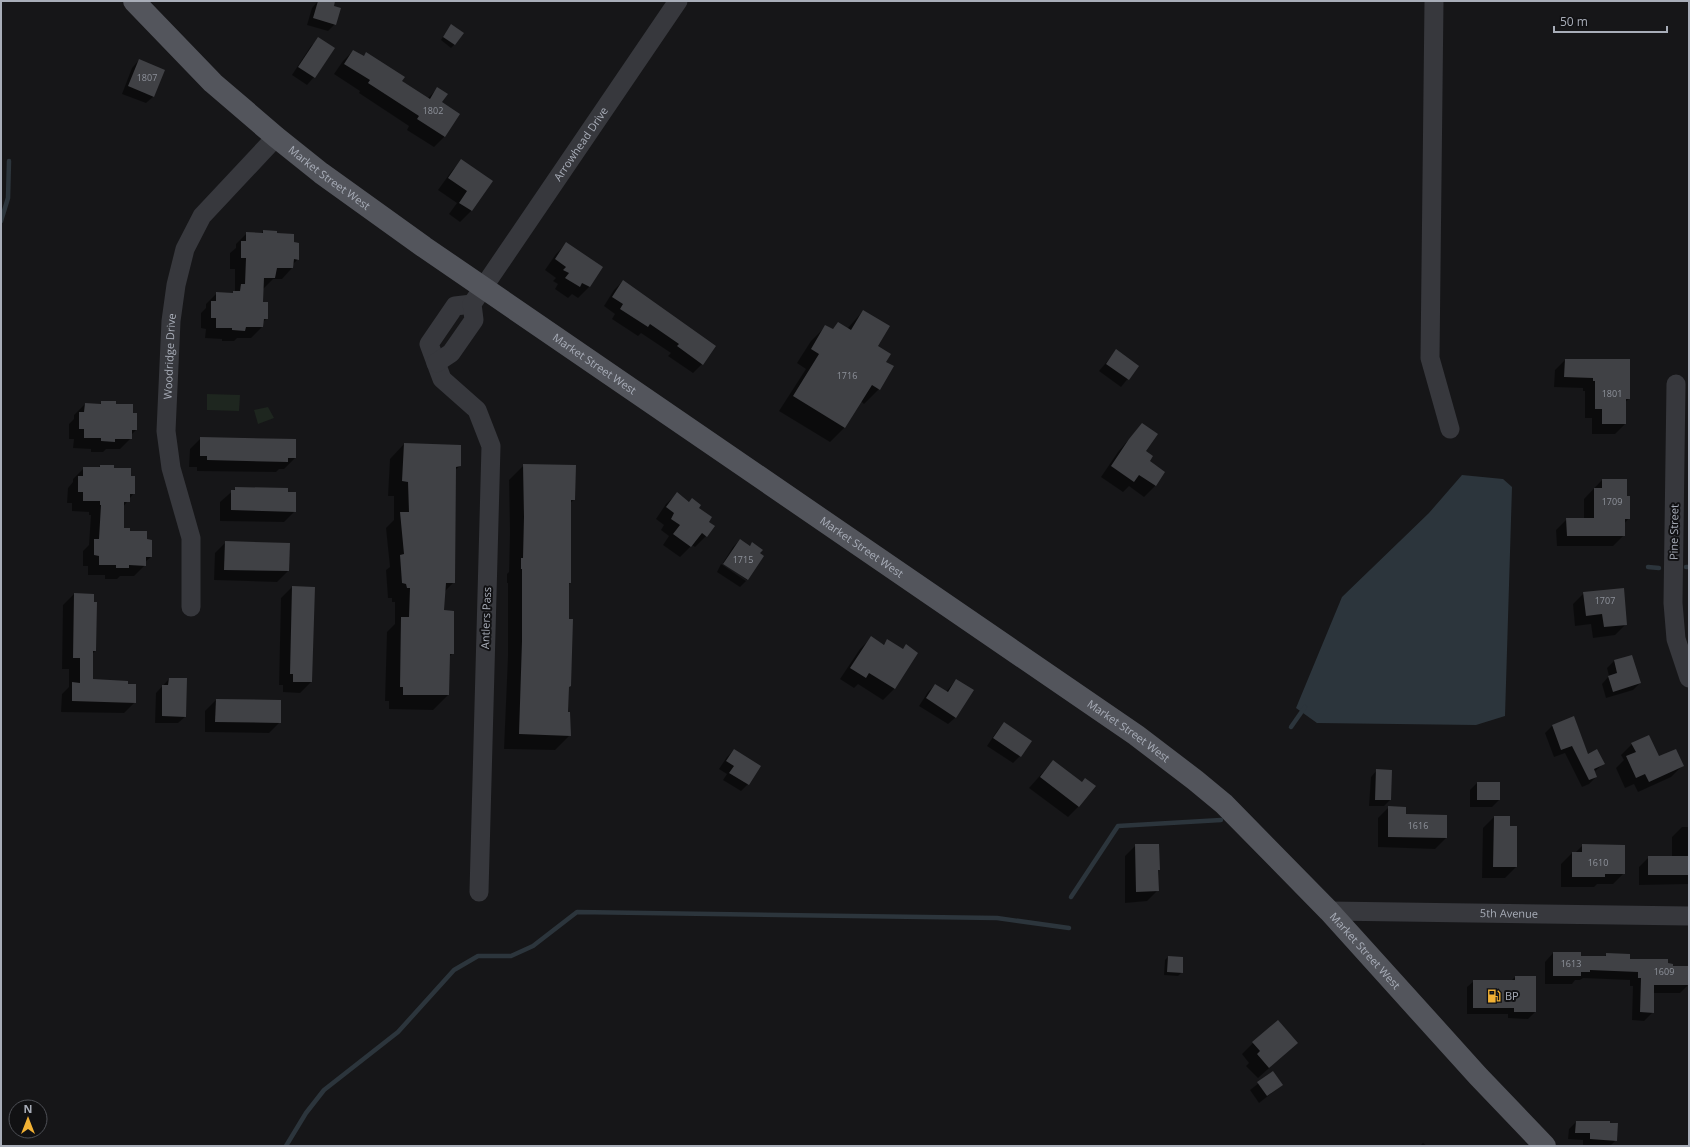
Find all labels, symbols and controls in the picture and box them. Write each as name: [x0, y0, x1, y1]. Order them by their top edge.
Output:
scale bar: [1554, 8, 1667, 34]
text: 50 m: [1560, 13, 1588, 30]
house number: 1807: [137, 71, 157, 84]
house number: 1802: [423, 104, 443, 117]
street label: Arrowhead Drive: [550, 104, 611, 184]
street label: Market Street West: [286, 142, 373, 213]
street label: Woodridge Drive: [159, 312, 179, 400]
street label: Market Street West: [550, 329, 640, 398]
house number: 1716: [837, 369, 857, 382]
house number: 1801: [1602, 387, 1622, 400]
house number: 1709: [1602, 495, 1622, 508]
street label: Pine Street: [1666, 504, 1681, 560]
street label: Market Street West: [817, 513, 907, 581]
house number: 1715: [733, 553, 753, 566]
street label: Antlers Pass: [477, 587, 494, 649]
house number: 1707: [1595, 594, 1615, 607]
street label: Market Street West: [1084, 696, 1173, 765]
house number: 1616: [1408, 819, 1428, 832]
house number: 1610: [1588, 856, 1608, 869]
street label: 5th Avenue: [1480, 905, 1538, 921]
street label: Market Street West: [1327, 909, 1404, 992]
house number: 1613: [1561, 957, 1581, 970]
house number: 1609: [1654, 965, 1674, 978]
fuel station icon: BP: [1486, 988, 1502, 1004]
place label: BP: [1505, 988, 1519, 1003]
north arrow: [8, 1099, 48, 1139]
text: N: [24, 1101, 32, 1116]

